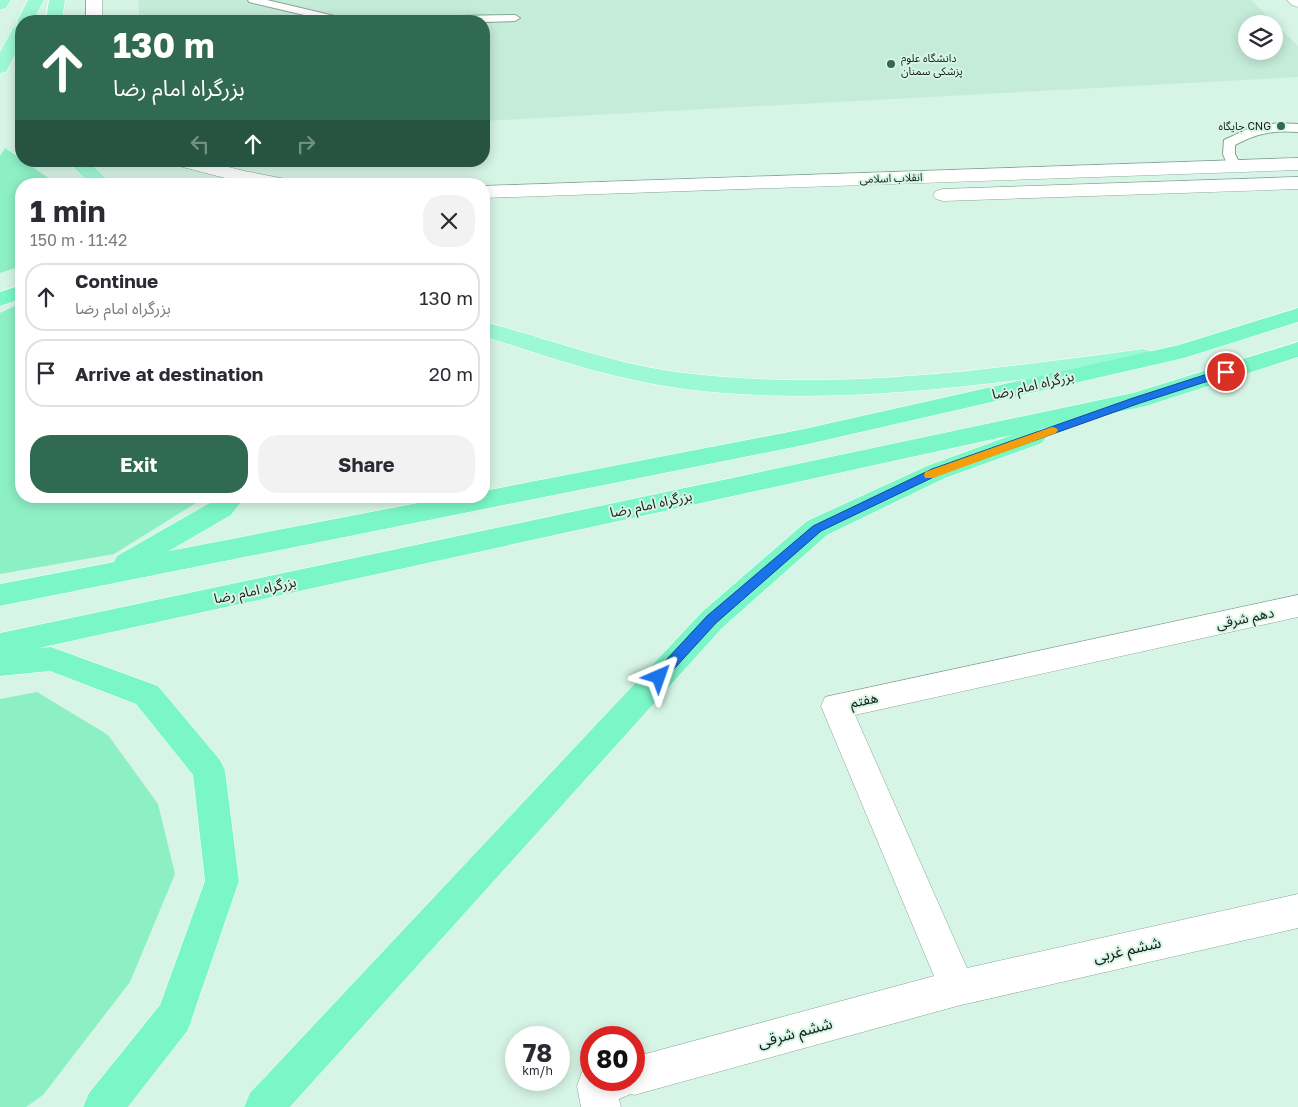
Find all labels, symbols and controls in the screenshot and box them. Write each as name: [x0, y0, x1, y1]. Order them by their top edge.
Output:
map controls: [1238, 15, 1283, 60]
button: layers: [1238, 15, 1283, 60]
text: 130 m: [113, 24, 215, 66]
icon: ahead: [30, 35, 95, 100]
place label: دانشگاه علوم پزشکی سمنان: [901, 51, 963, 79]
marker: دانشگاه علوم پزشکی سمنان: [885, 58, 897, 70]
text: بزرگراه امام رضا: [113, 74, 245, 101]
place label: جایگاه CNG: [1218, 119, 1271, 133]
marker: جایگاه CNG: [1275, 120, 1287, 132]
icon: left: [186, 130, 214, 158]
icon: ahead: [239, 130, 267, 158]
icon: right: [292, 130, 320, 158]
street label: انقلاب اسلامی: [859, 170, 923, 186]
text: 1 min: [30, 193, 106, 229]
button: close: [423, 195, 475, 247]
text: 150 m · 11:42: [30, 230, 127, 250]
text: Continue: [75, 269, 158, 292]
icon: ahead: [32, 283, 60, 311]
text: 130 m: [419, 286, 473, 309]
text: بزرگراه امام رضا: [75, 298, 171, 318]
pin: [1205, 351, 1247, 393]
icon: arrive: [1212, 358, 1240, 386]
icon: arrive: [32, 359, 60, 387]
text: Arrive at destination: [75, 362, 263, 385]
text: 20 m: [429, 362, 473, 385]
street label: بزرگراه امام رضا: [990, 367, 1077, 405]
button: Exit: [30, 435, 248, 493]
button: Share: [258, 435, 475, 493]
street label: بزرگراه امام رضا: [608, 486, 695, 523]
street label: بزرگراه امام رضا: [212, 572, 299, 609]
street label: دهم شرقی: [1214, 603, 1276, 635]
position arrow: [632, 650, 684, 702]
street label: هفتم: [848, 688, 880, 714]
street label: ششم غربی: [1091, 931, 1164, 969]
street label: ششم شرقی: [755, 1012, 835, 1054]
speed limit sign: 80: [580, 1026, 645, 1091]
text: 78: [523, 1037, 552, 1068]
text: km/h: [522, 1063, 553, 1078]

